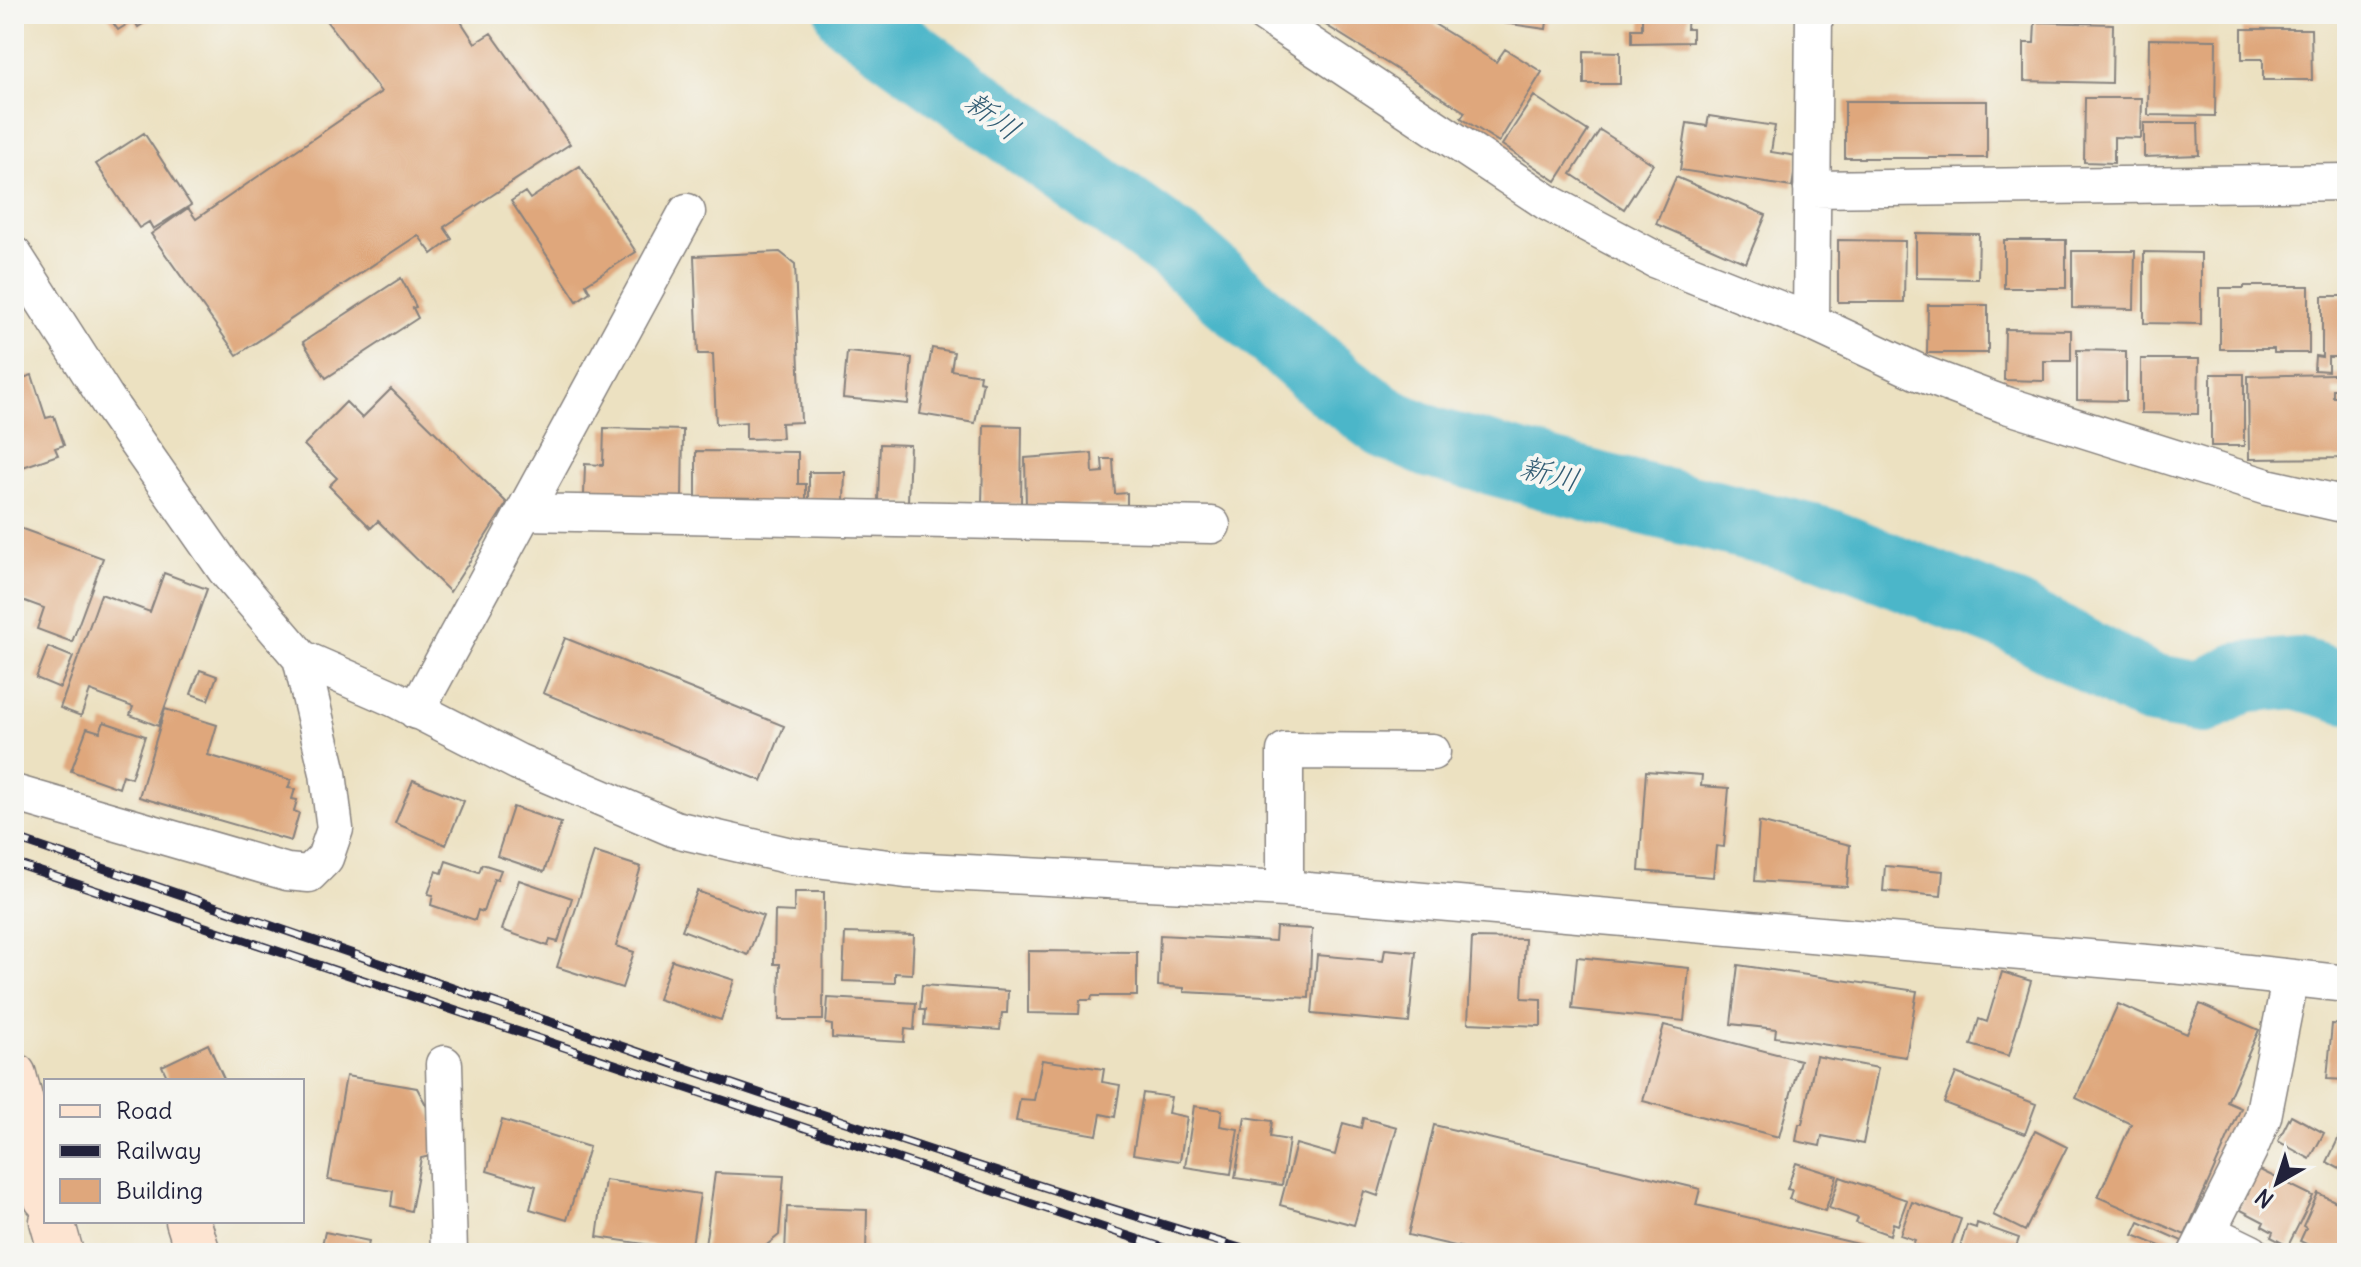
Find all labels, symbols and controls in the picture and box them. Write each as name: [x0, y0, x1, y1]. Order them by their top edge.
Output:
water label: 新川: [958, 82, 1028, 148]
water label: 新川: [1516, 447, 1584, 499]
legend: [44, 1079, 304, 1223]
text: Road: [116, 1095, 172, 1125]
text: Railway: [116, 1135, 202, 1165]
north arrow: [2237, 1143, 2317, 1223]
text: Building: [116, 1175, 203, 1205]
text: N: [2250, 1183, 2279, 1214]

